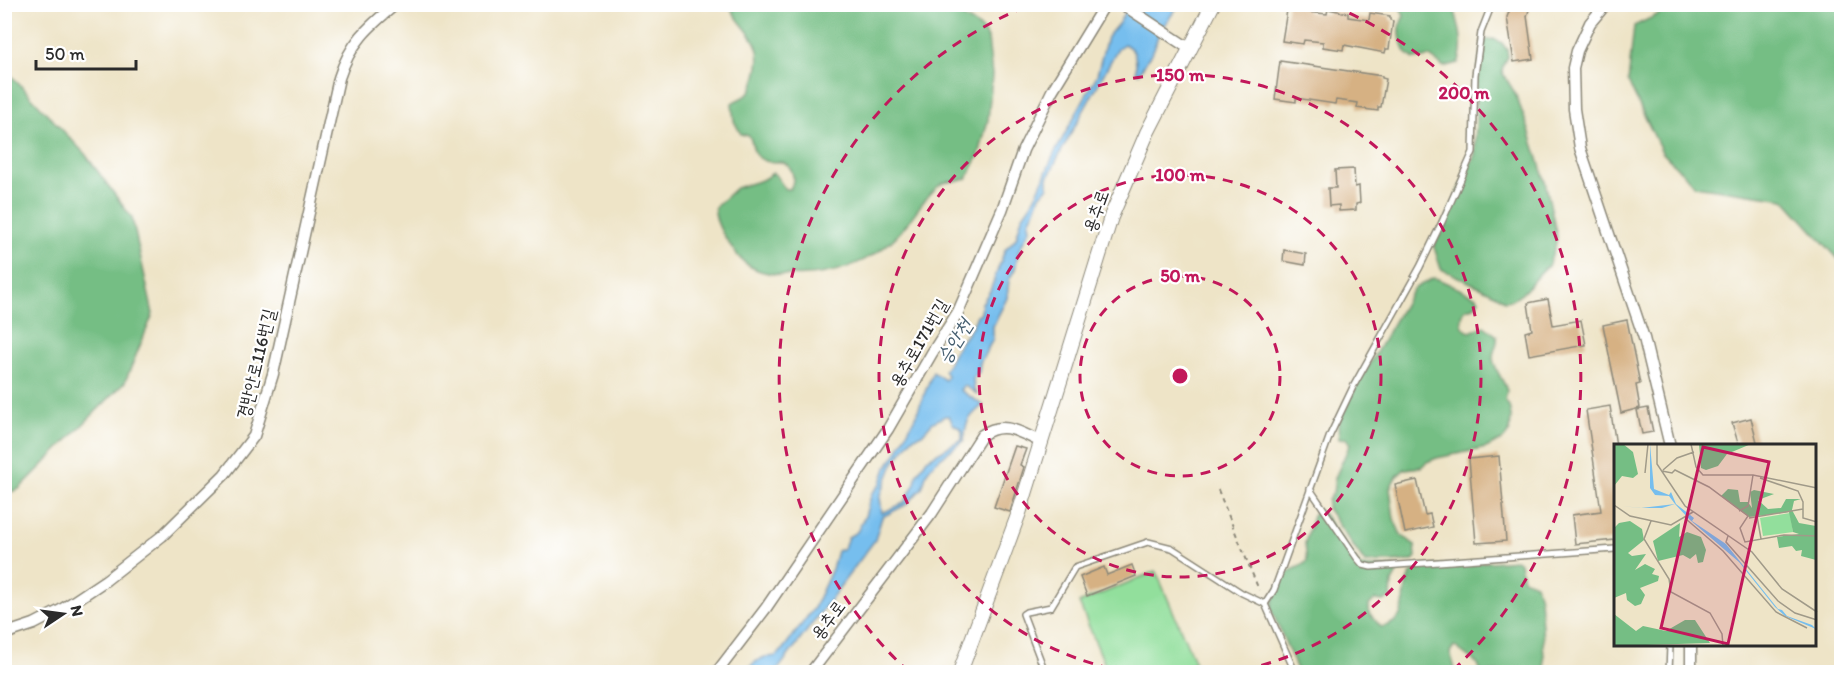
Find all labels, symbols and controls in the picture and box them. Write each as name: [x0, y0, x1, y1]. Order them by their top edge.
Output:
scale bar: [36, 33, 136, 71]
text: 50 m: [45, 43, 85, 65]
text: 150 m: [1156, 64, 1205, 86]
text: 200 m: [1439, 82, 1490, 104]
text: 100 m: [1155, 164, 1206, 186]
street label: 용추로: [1078, 187, 1114, 235]
text: 50 m: [1160, 265, 1201, 287]
street label: 용추로171번길: [885, 295, 953, 391]
street label: 경반안로116번길: [232, 306, 280, 422]
water label: 승안천: [931, 313, 978, 368]
centre of rings: [1170, 366, 1190, 386]
inset map: [1614, 444, 1816, 647]
north arrow: [33, 584, 93, 644]
street label: 용추로: [806, 596, 850, 644]
text: N: [67, 603, 88, 618]

